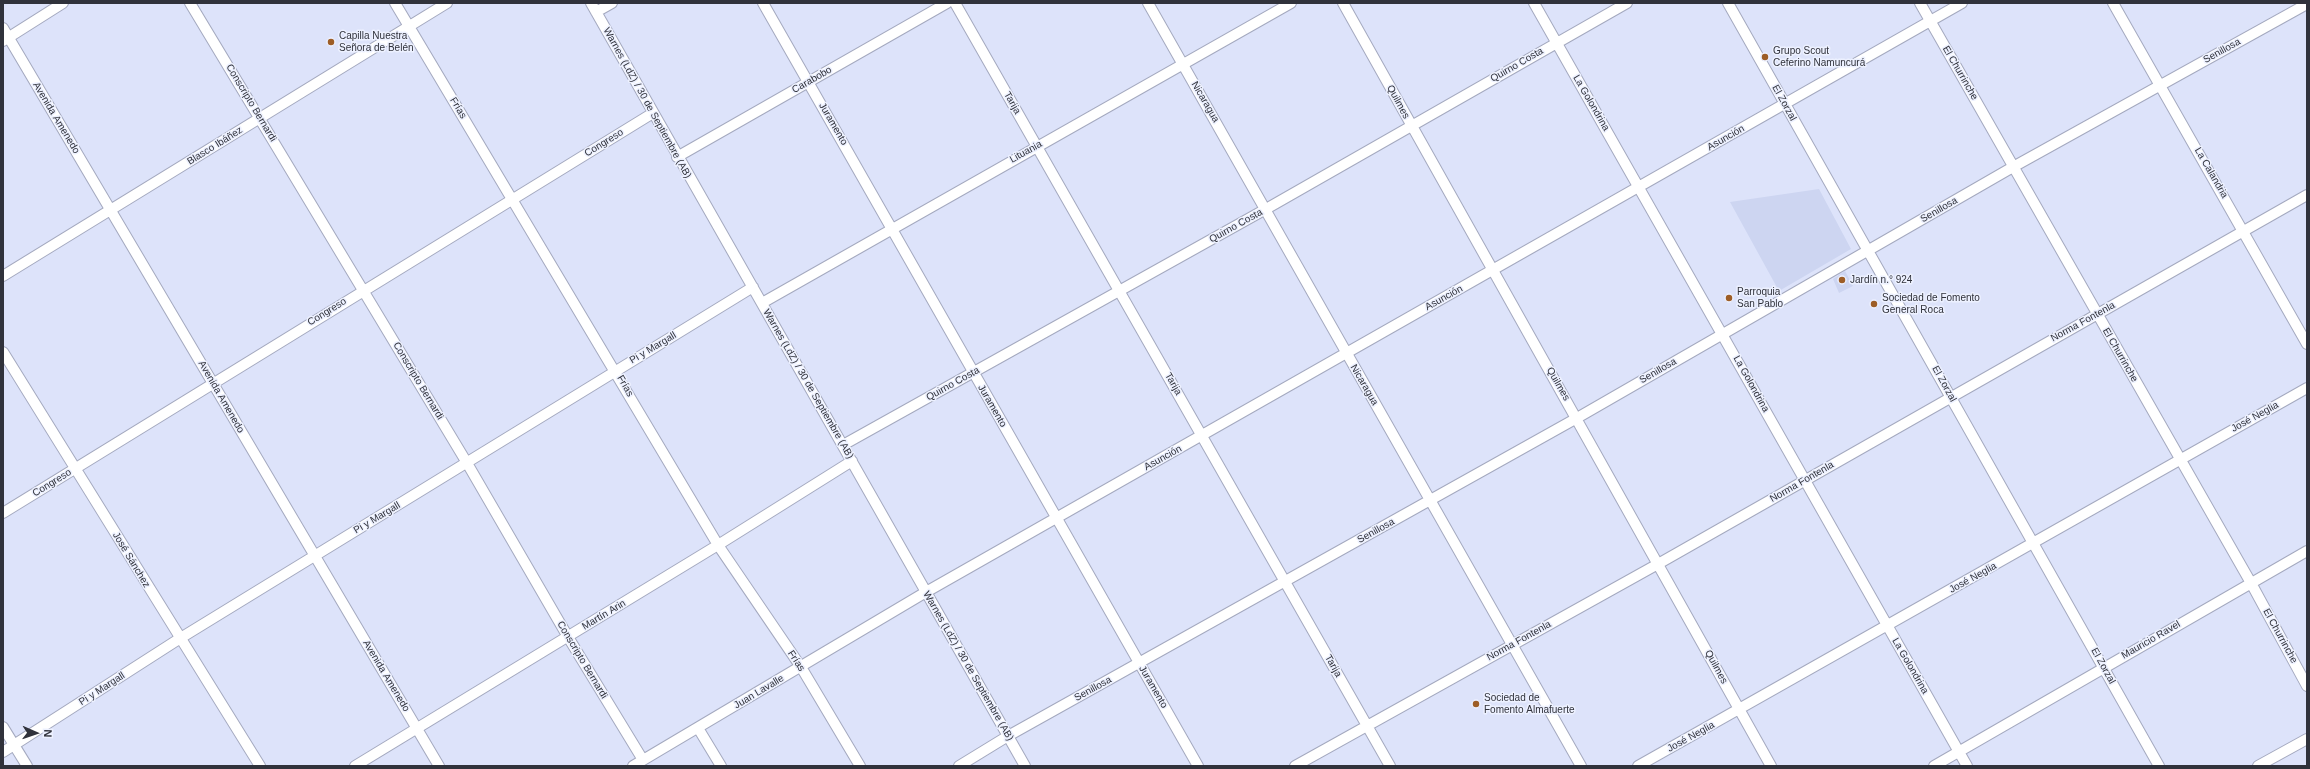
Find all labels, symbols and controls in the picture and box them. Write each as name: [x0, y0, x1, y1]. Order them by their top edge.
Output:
street label: Warnes (LdZ) / 30 de Septiembre (AB): [600, 25, 694, 181]
place label: Capilla Nuestra Señora de Belén: [339, 30, 414, 54]
street label: Senillosa: [2201, 36, 2243, 66]
marker: Capilla Nuestra Señora de Belén: [326, 37, 336, 47]
street label: El Churrinche: [1940, 44, 1980, 102]
street label: Quirno Costa: [1488, 45, 1546, 85]
place label: Grupo Scout Ceferino Namuncurá: [1773, 45, 1865, 68]
marker: Grupo Scout Ceferino Namuncurá: [1760, 52, 1770, 62]
street label: Conscripto Bernardi: [223, 62, 279, 144]
street label: Carabobo: [790, 64, 834, 96]
street label: La Golondrina: [1570, 73, 1612, 133]
street label: Nicaragua: [1188, 79, 1222, 125]
street label: Avenida Amenedo: [30, 80, 82, 156]
street label: Quilmes: [1384, 83, 1412, 121]
street label: El Zorzal: [1769, 83, 1799, 123]
street label: Tarija: [1001, 90, 1023, 116]
street label: Frías: [447, 95, 469, 121]
street label: Juramento: [816, 101, 850, 147]
street label: Asunción: [1705, 123, 1747, 153]
street label: Blasco Ibáñez: [185, 124, 245, 168]
street label: Congreso: [582, 126, 626, 160]
street label: Lituania: [1008, 138, 1044, 166]
street label: La Calandria: [2192, 145, 2230, 201]
street label: Senillosa: [1918, 195, 1960, 225]
street label: Quirno Costa: [1207, 206, 1265, 246]
place label: Jardín n.° 924: [1850, 274, 1912, 286]
marker: Jardín n.° 924: [1837, 275, 1847, 285]
street label: Asunción: [1423, 283, 1465, 313]
place label: Parroquia San Pablo: [1737, 286, 1783, 310]
place label: Sociedad de Fomento General Roca: [1882, 292, 1980, 316]
marker: Parroquia San Pablo: [1724, 293, 1734, 303]
street label: Congreso: [305, 295, 349, 329]
marker: Sociedad de Fomento General Roca: [1869, 299, 1879, 309]
street label: Norma Fontenla: [2049, 299, 2117, 345]
street label: Warnes (LdZ) / 30 de Septiembre (AB): [760, 307, 856, 461]
street label: El Churrinche: [2100, 326, 2140, 384]
street label: Pi y Margall: [628, 329, 678, 367]
street label: Conscripto Bernardi: [390, 340, 446, 422]
street label: La Golondrina: [1731, 354, 1771, 414]
street label: Senillosa: [1637, 356, 1679, 386]
street label: Avenida Amenedo: [195, 359, 247, 435]
street label: Nicaragua: [1347, 362, 1381, 408]
street label: Quirno Costa: [924, 364, 982, 404]
street label: El Zorzal: [1929, 364, 1959, 404]
street label: Quilmes: [1544, 365, 1572, 403]
street label: Tarija: [1162, 371, 1184, 397]
street label: Frías: [614, 373, 636, 399]
street label: Juramento: [975, 383, 1009, 429]
street label: José Neglia: [2229, 399, 2281, 435]
street label: Asunción: [1142, 443, 1184, 473]
street label: Norma Fontenla: [1768, 459, 1836, 505]
street label: Congreso: [30, 466, 74, 500]
street label: Pi y Margall: [352, 499, 402, 537]
street label: Senillosa: [1355, 516, 1397, 546]
street label: José Sánchez: [110, 530, 152, 590]
street label: José Neglia: [1947, 560, 1999, 596]
street label: Warnes (LdZ) / 30 de Septiembre (AB): [920, 589, 1016, 743]
street label: Martín Arin: [580, 597, 628, 633]
street label: El Churrinche: [2260, 607, 2300, 665]
street label: Norma Fontenla: [1485, 618, 1553, 664]
street label: Mauricio Ravel: [2119, 618, 2183, 662]
street label: Conscripto Bernardi: [554, 619, 610, 701]
street label: La Golondrina: [1889, 636, 1931, 696]
street label: Avenida Amenedo: [360, 638, 412, 714]
street label: El Zorzal: [2088, 646, 2118, 686]
street label: Frías: [785, 648, 807, 674]
street label: Quilmes: [1702, 648, 1730, 686]
street label: Tarija: [1322, 653, 1344, 679]
street label: Juramento: [1136, 664, 1170, 710]
street label: Pi y Margall: [77, 670, 127, 708]
street label: Juan Lavalle: [732, 672, 786, 712]
street label: Senillosa: [1072, 674, 1114, 704]
place label: Sociedad de Fomento Almafuerte: [1484, 692, 1575, 716]
marker: Sociedad de Fomento Almafuerte: [1471, 699, 1481, 709]
north arrow: [16, 713, 56, 753]
street label: José Neglia: [1665, 719, 1717, 755]
text: N: [42, 729, 54, 738]

